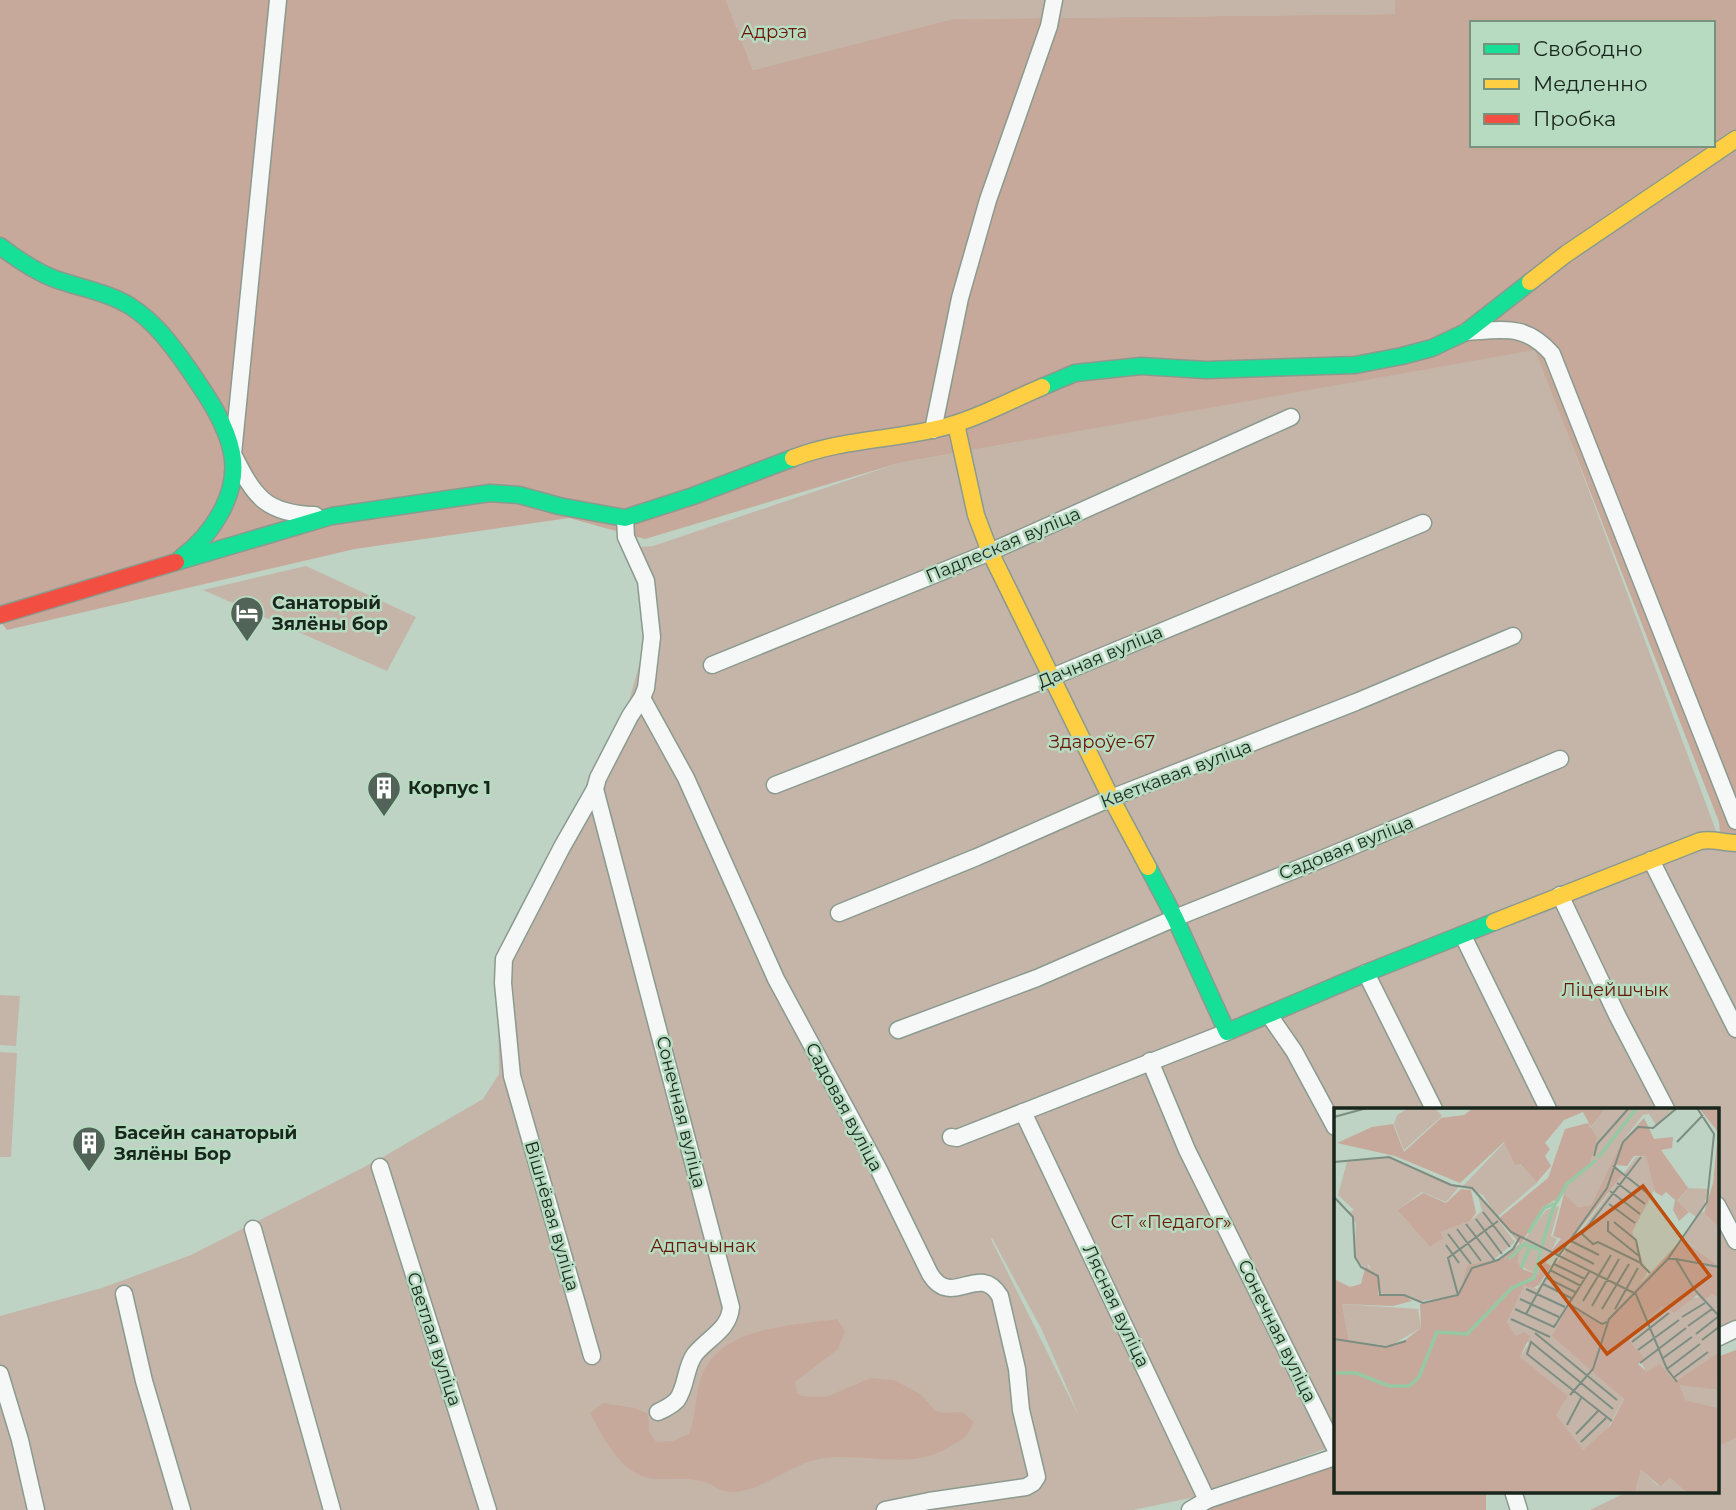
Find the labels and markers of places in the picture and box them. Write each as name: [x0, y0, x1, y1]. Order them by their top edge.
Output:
place label: Санаторый Зялёны бор: [271, 592, 388, 635]
hotel icon: Санаторый Зялёны бор: [228, 594, 266, 643]
building icon: Корпус 1: [365, 769, 403, 818]
place label: Корпус 1: [408, 777, 491, 799]
place label: Басейн санаторый Зялёны Бор: [113, 1122, 297, 1165]
building icon: Басейн санаторый Зялёны Бор: [70, 1124, 108, 1173]

